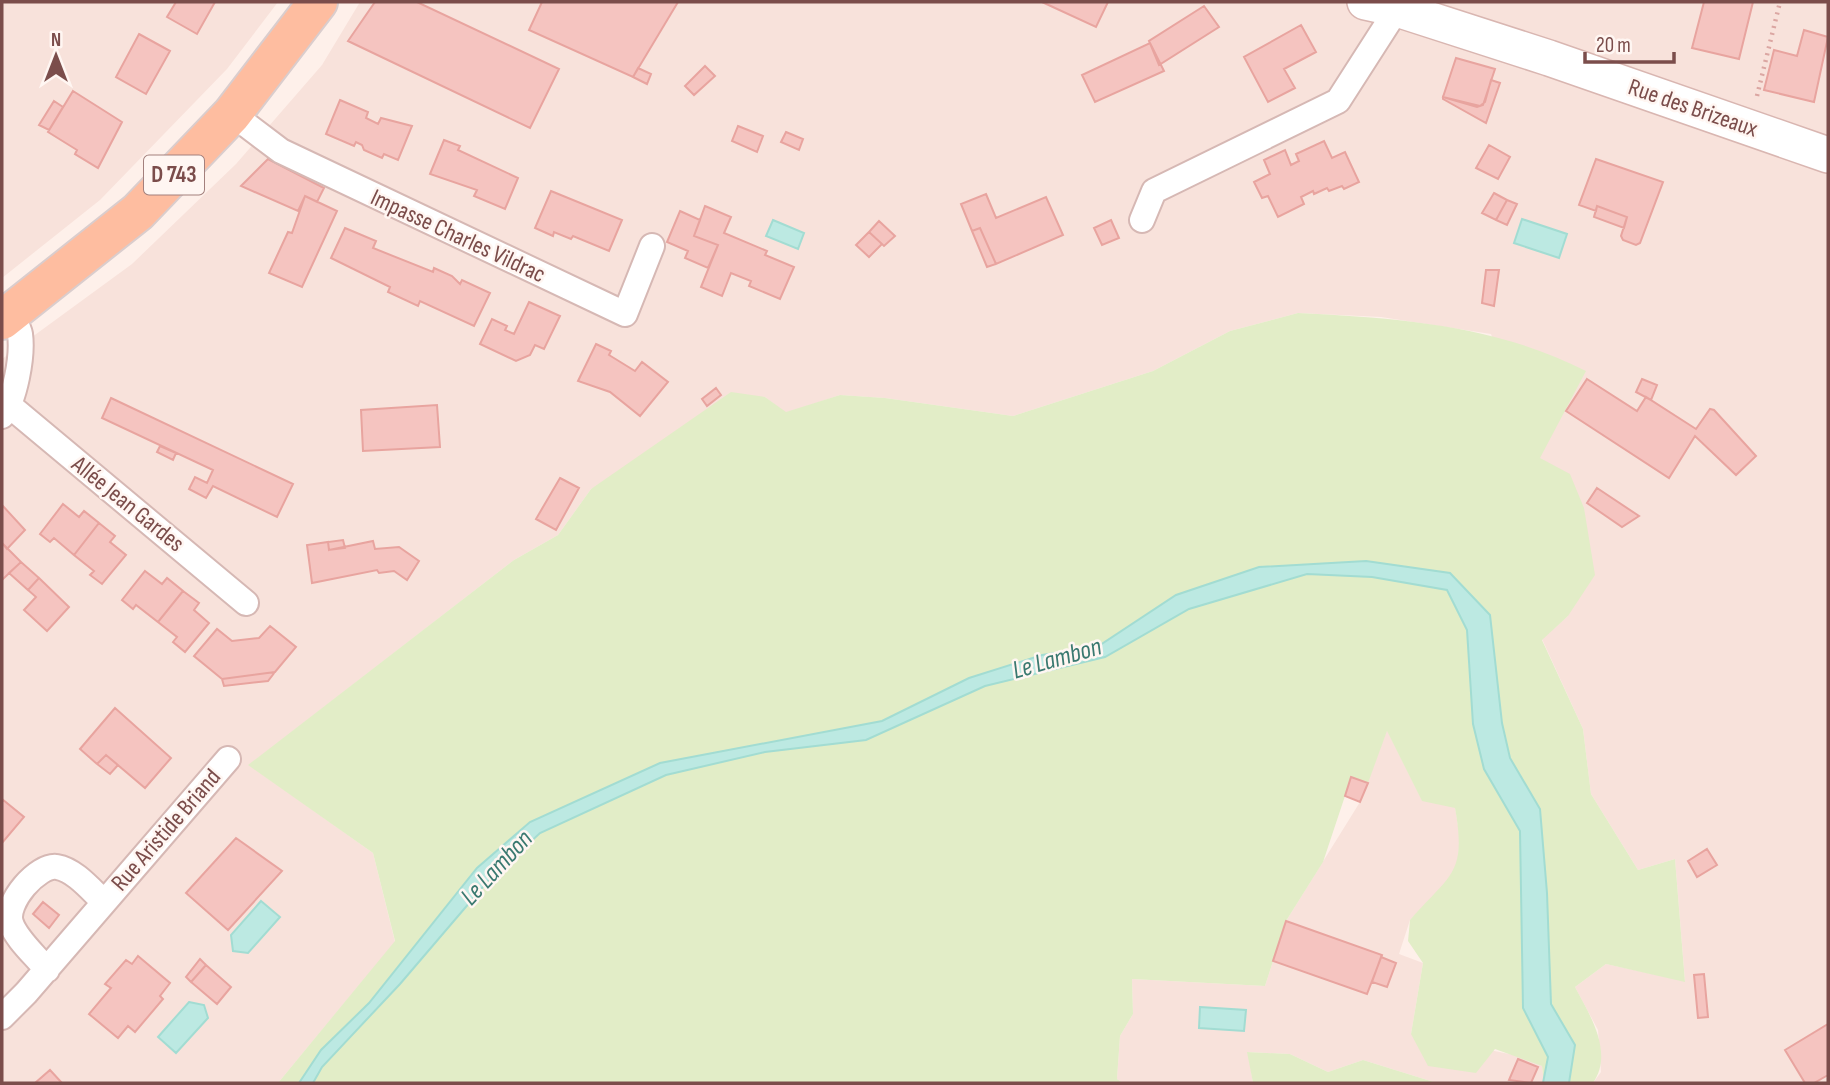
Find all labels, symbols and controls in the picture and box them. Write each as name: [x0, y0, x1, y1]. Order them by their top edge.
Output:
north arrow: [21, 21, 91, 91]
scale bar: [1585, 21, 1674, 65]
text: N: [51, 29, 61, 52]
text: 20 m: [1596, 33, 1631, 58]
street label: Rue des Brizeaux: [1625, 72, 1761, 144]
road number: D 743: [144, 156, 204, 194]
street label: Impasse Charles Vildrac: [366, 183, 550, 289]
street label: Allée Jean Gardes: [65, 449, 190, 558]
water label: Le Lambon: [1009, 631, 1105, 686]
street label: Rue Aristide Briand: [105, 763, 227, 897]
water label: Le Lambon: [455, 824, 540, 912]

